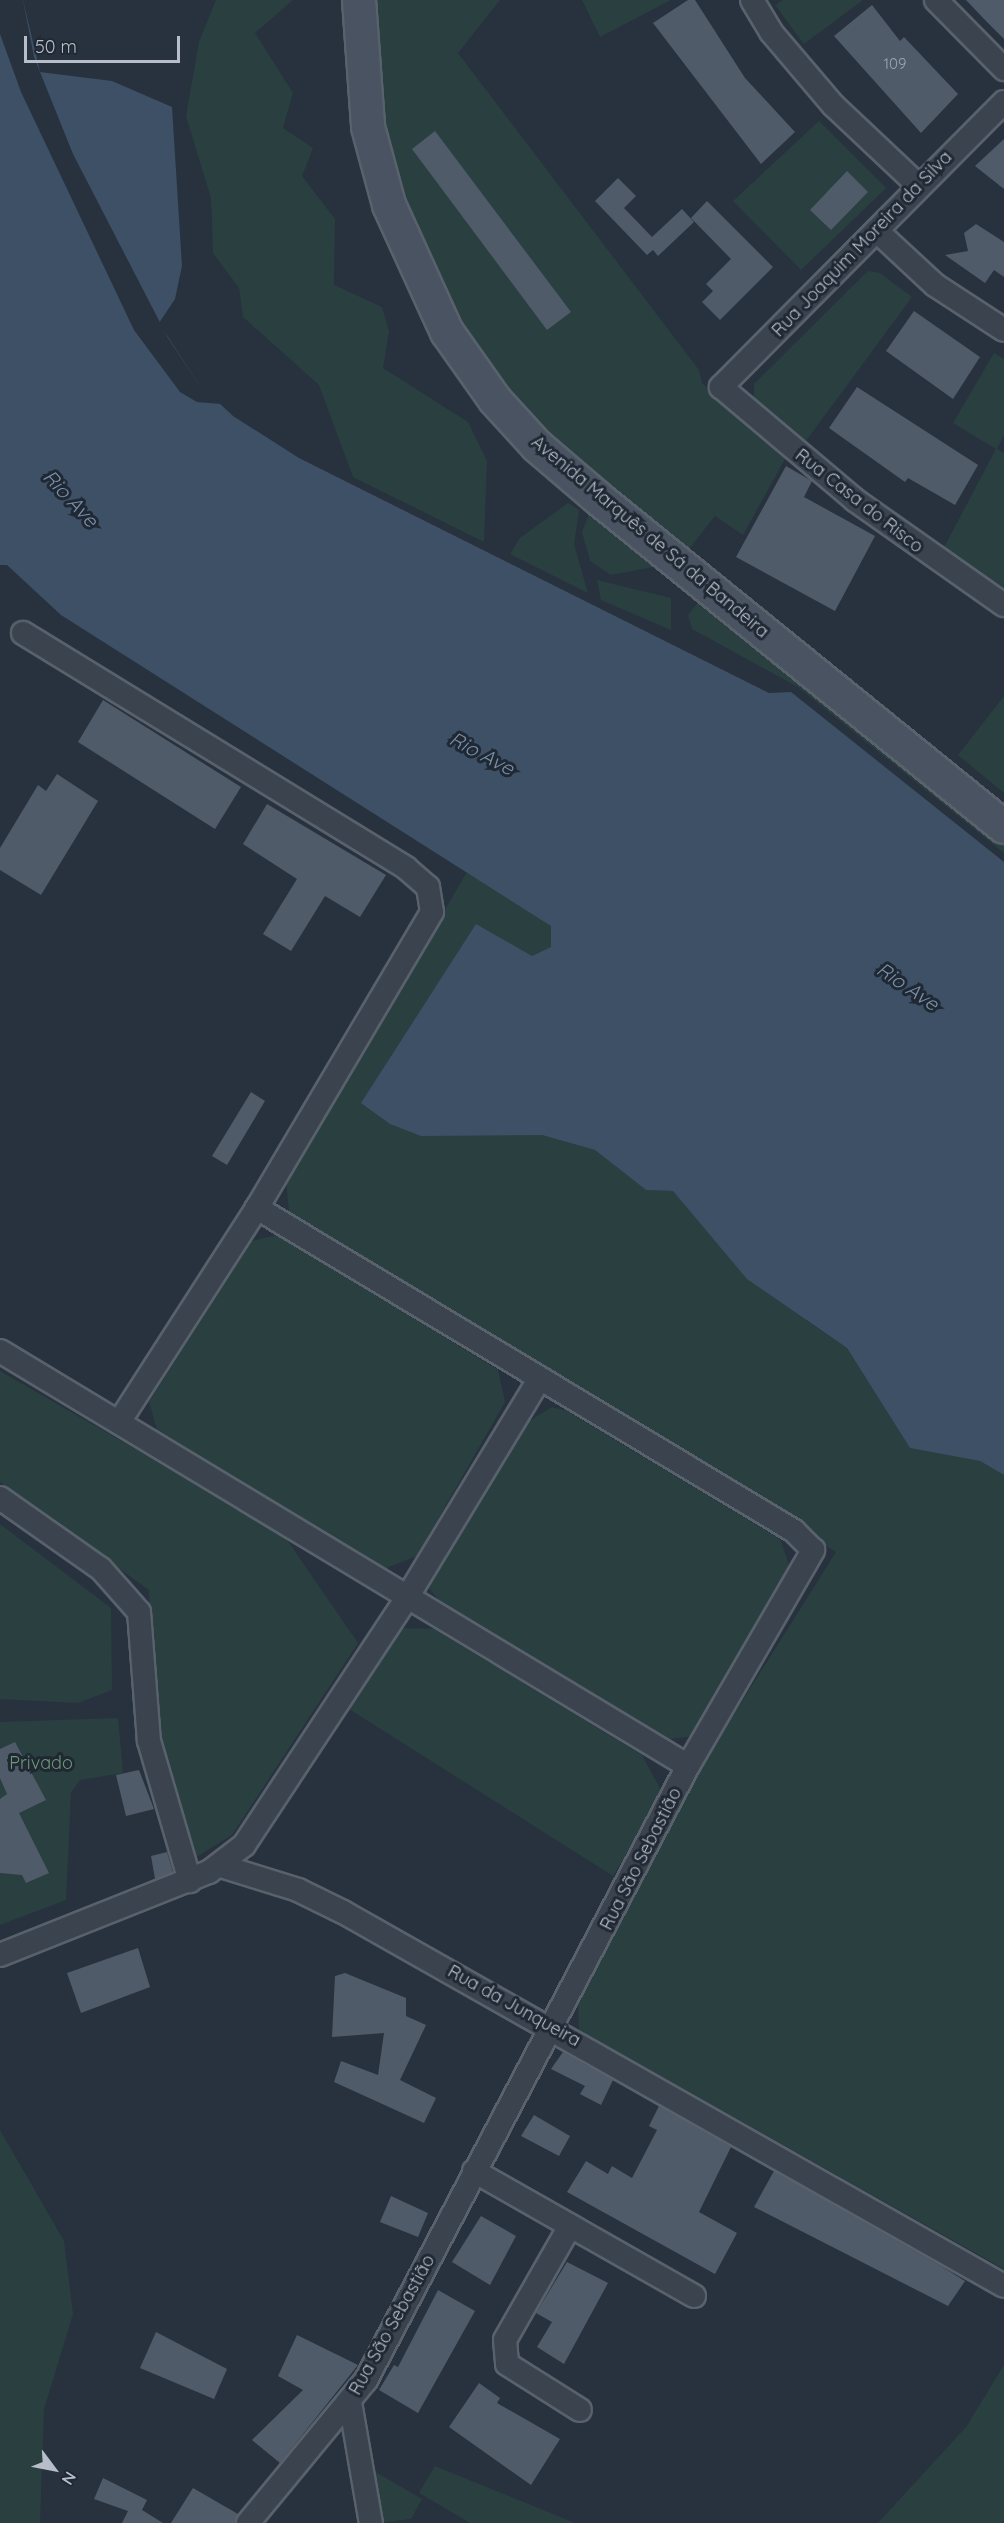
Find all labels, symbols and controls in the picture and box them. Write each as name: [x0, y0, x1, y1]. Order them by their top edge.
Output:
scale bar: [27, 24, 183, 62]
text: 50 m: [35, 35, 77, 58]
house number: 109: [884, 55, 906, 73]
street label: Rua Joaquim Moreira da Silva: [767, 147, 957, 341]
street label: Avenida Marquês de Sá da Bandeira: [527, 431, 773, 643]
street label: Rua Casa do Risco: [791, 444, 927, 558]
water label: Rio Ave: [39, 464, 103, 532]
water label: Rio Ave: [446, 726, 518, 780]
water label: Rio Ave: [873, 957, 943, 1015]
park label: Privado: [9, 1752, 73, 1774]
street label: Rua São Sebastião: [596, 1784, 686, 1934]
street label: Rua da Junqueira: [444, 1961, 584, 2051]
street label: Rua São Sebastião: [344, 2251, 440, 2399]
north arrow: [24, 2439, 84, 2499]
text: N: [58, 2468, 81, 2489]

